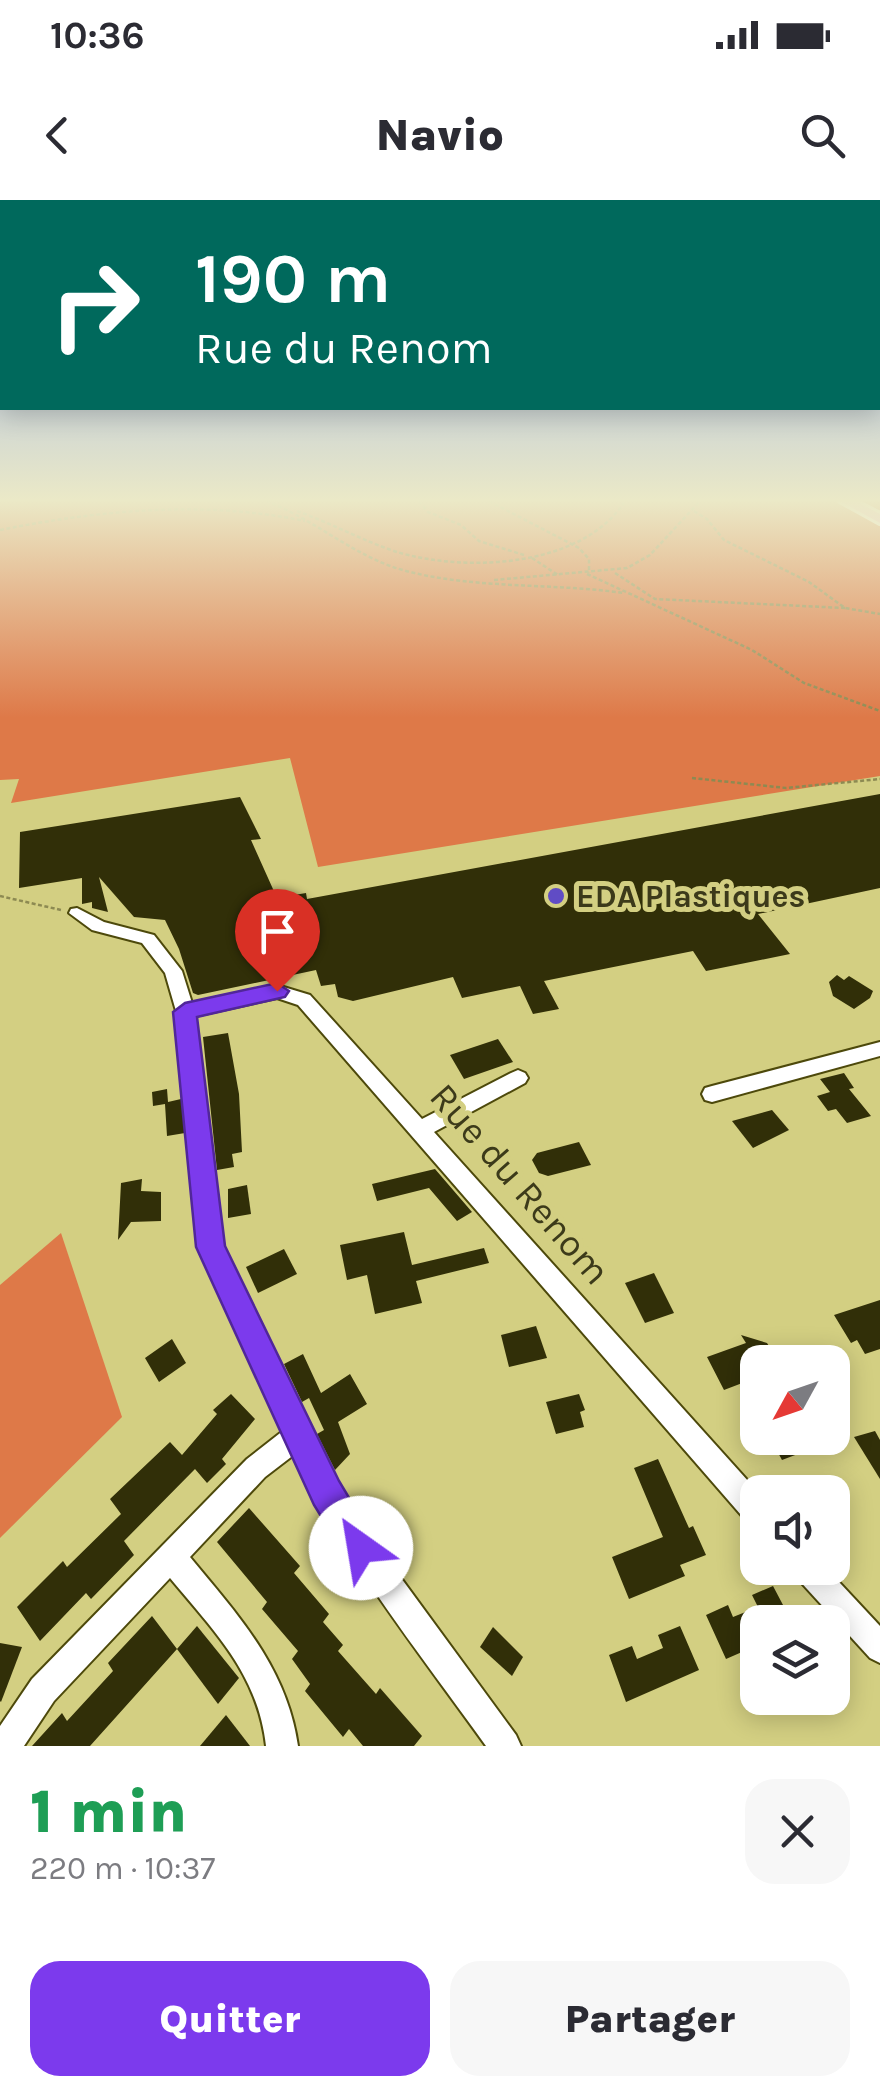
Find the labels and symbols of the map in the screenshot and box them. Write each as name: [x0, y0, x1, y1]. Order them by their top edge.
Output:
place label: EDA Plastiques: [576, 878, 805, 915]
marker: EDA Plastiques: [545, 885, 567, 907]
pin: [235, 889, 320, 992]
street label: Rue du Renom: [421, 1074, 619, 1294]
north arrow: [740, 1345, 850, 1455]
position arrow: [309, 1496, 413, 1600]

